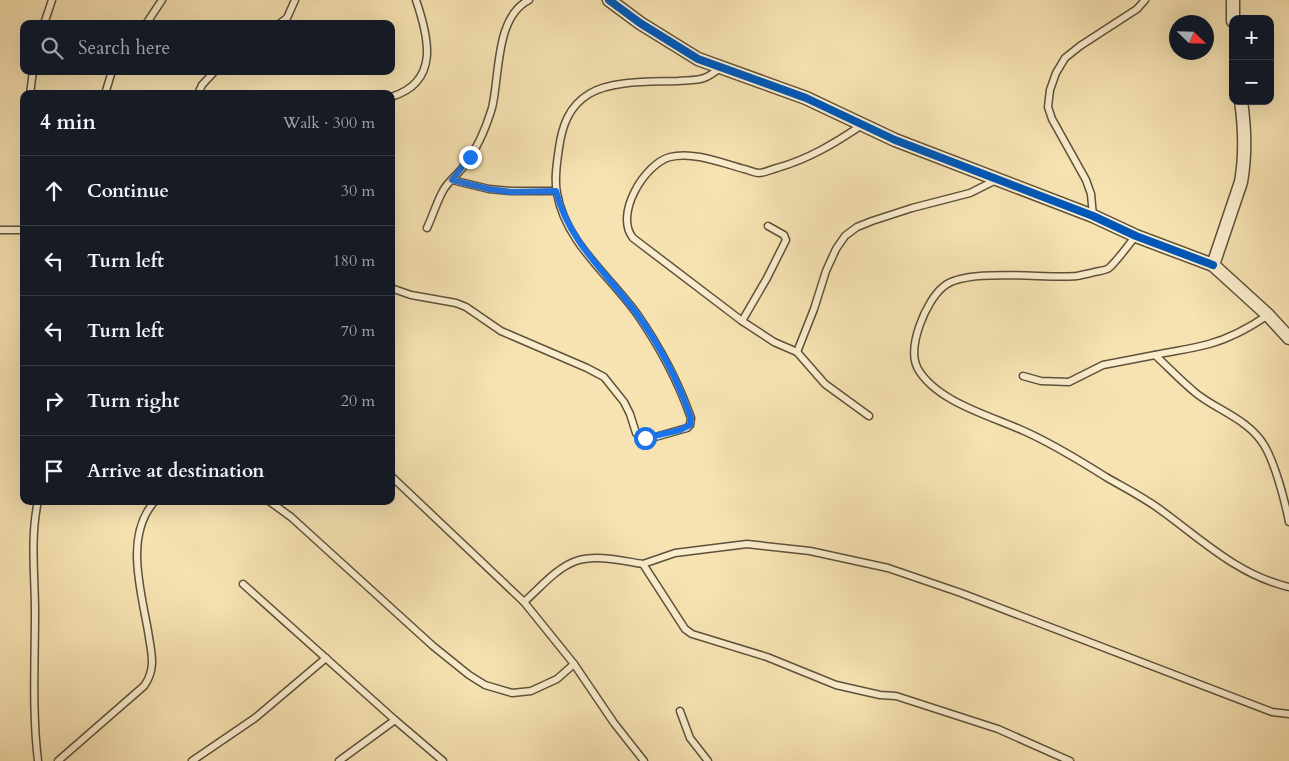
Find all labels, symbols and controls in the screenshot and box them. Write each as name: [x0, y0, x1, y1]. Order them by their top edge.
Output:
north arrow: [1169, 15, 1214, 60]
map controls: [1229, 15, 1274, 105]
button: +: [1229, 15, 1274, 60]
search box: [20, 20, 395, 75]
icon: search: [38, 34, 66, 62]
text: Search here: [78, 35, 170, 61]
button: −: [1229, 60, 1274, 105]
text: 4 min: [40, 108, 96, 137]
text: Walk · 300 m: [283, 112, 375, 134]
route end: [459, 146, 482, 169]
icon: ahead: [40, 177, 68, 205]
text: Continue: [87, 178, 169, 204]
text: 30 m: [341, 180, 375, 202]
icon: left: [40, 247, 68, 275]
text: Turn left: [87, 248, 164, 274]
text: 180 m: [333, 250, 375, 272]
icon: left: [40, 317, 68, 345]
text: Turn left: [87, 318, 164, 344]
text: 70 m: [341, 320, 375, 342]
icon: right: [40, 387, 68, 415]
text: Turn right: [87, 388, 179, 414]
text: 20 m: [341, 390, 375, 412]
route start: [634, 427, 657, 450]
icon: arrive: [40, 457, 68, 485]
text: Arrive at destination: [87, 458, 264, 484]

